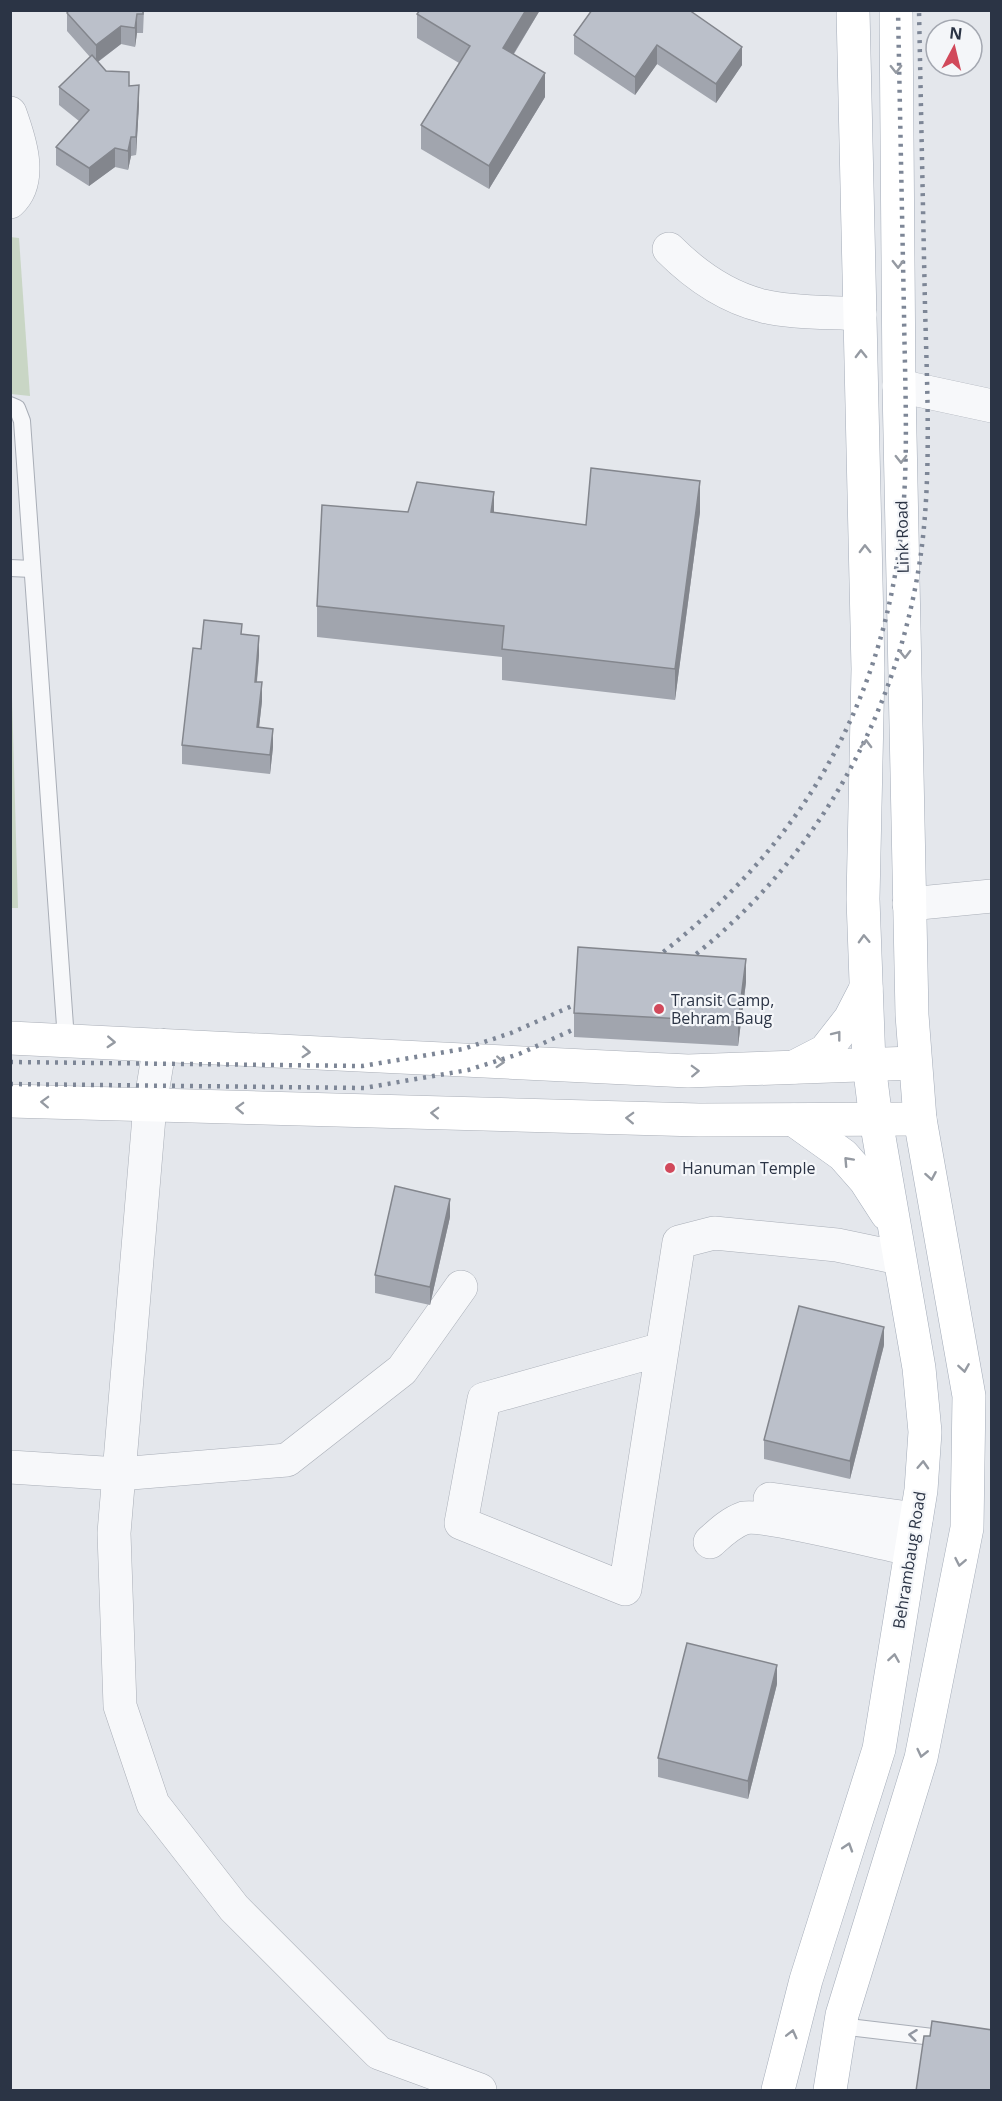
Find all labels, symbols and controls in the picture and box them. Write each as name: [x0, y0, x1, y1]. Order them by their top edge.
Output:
north arrow: [924, 18, 984, 78]
text: N: [948, 21, 964, 45]
one-way arrow: [890, 64, 902, 73]
one-way arrow: [892, 259, 904, 268]
one-way arrow: [854, 349, 867, 358]
one-way arrow: [894, 454, 907, 463]
street label: Link Road: [890, 500, 914, 574]
one-way arrow: [859, 544, 871, 553]
one-way arrow: [899, 649, 911, 658]
one-way arrow: [860, 739, 872, 748]
one-way arrow: [858, 934, 871, 943]
place label: Transit Camp, Behram Baug: [671, 989, 774, 1029]
marker: Transit Camp, Behram Baug: [652, 1002, 666, 1016]
one-way arrow: [830, 1031, 841, 1042]
one-way arrow: [106, 1036, 115, 1049]
one-way arrow: [301, 1046, 310, 1059]
one-way arrow: [496, 1055, 505, 1068]
one-way arrow: [691, 1065, 700, 1077]
one-way arrow: [41, 1095, 50, 1108]
one-way arrow: [236, 1102, 245, 1114]
one-way arrow: [431, 1107, 440, 1119]
one-way arrow: [626, 1112, 635, 1125]
place label: Hanuman Temple: [682, 1157, 815, 1179]
one-way arrow: [844, 1157, 855, 1168]
marker: Hanuman Temple: [663, 1161, 677, 1175]
one-way arrow: [924, 1171, 937, 1181]
one-way arrow: [957, 1363, 970, 1373]
one-way arrow: [916, 1461, 929, 1470]
street label: Behrambaug Road: [887, 1490, 931, 1630]
one-way arrow: [955, 1557, 968, 1567]
one-way arrow: [887, 1653, 899, 1662]
one-way arrow: [916, 1748, 929, 1758]
one-way arrow: [841, 1842, 853, 1853]
one-way arrow: [785, 2029, 798, 2039]
one-way arrow: [908, 2029, 917, 2042]

